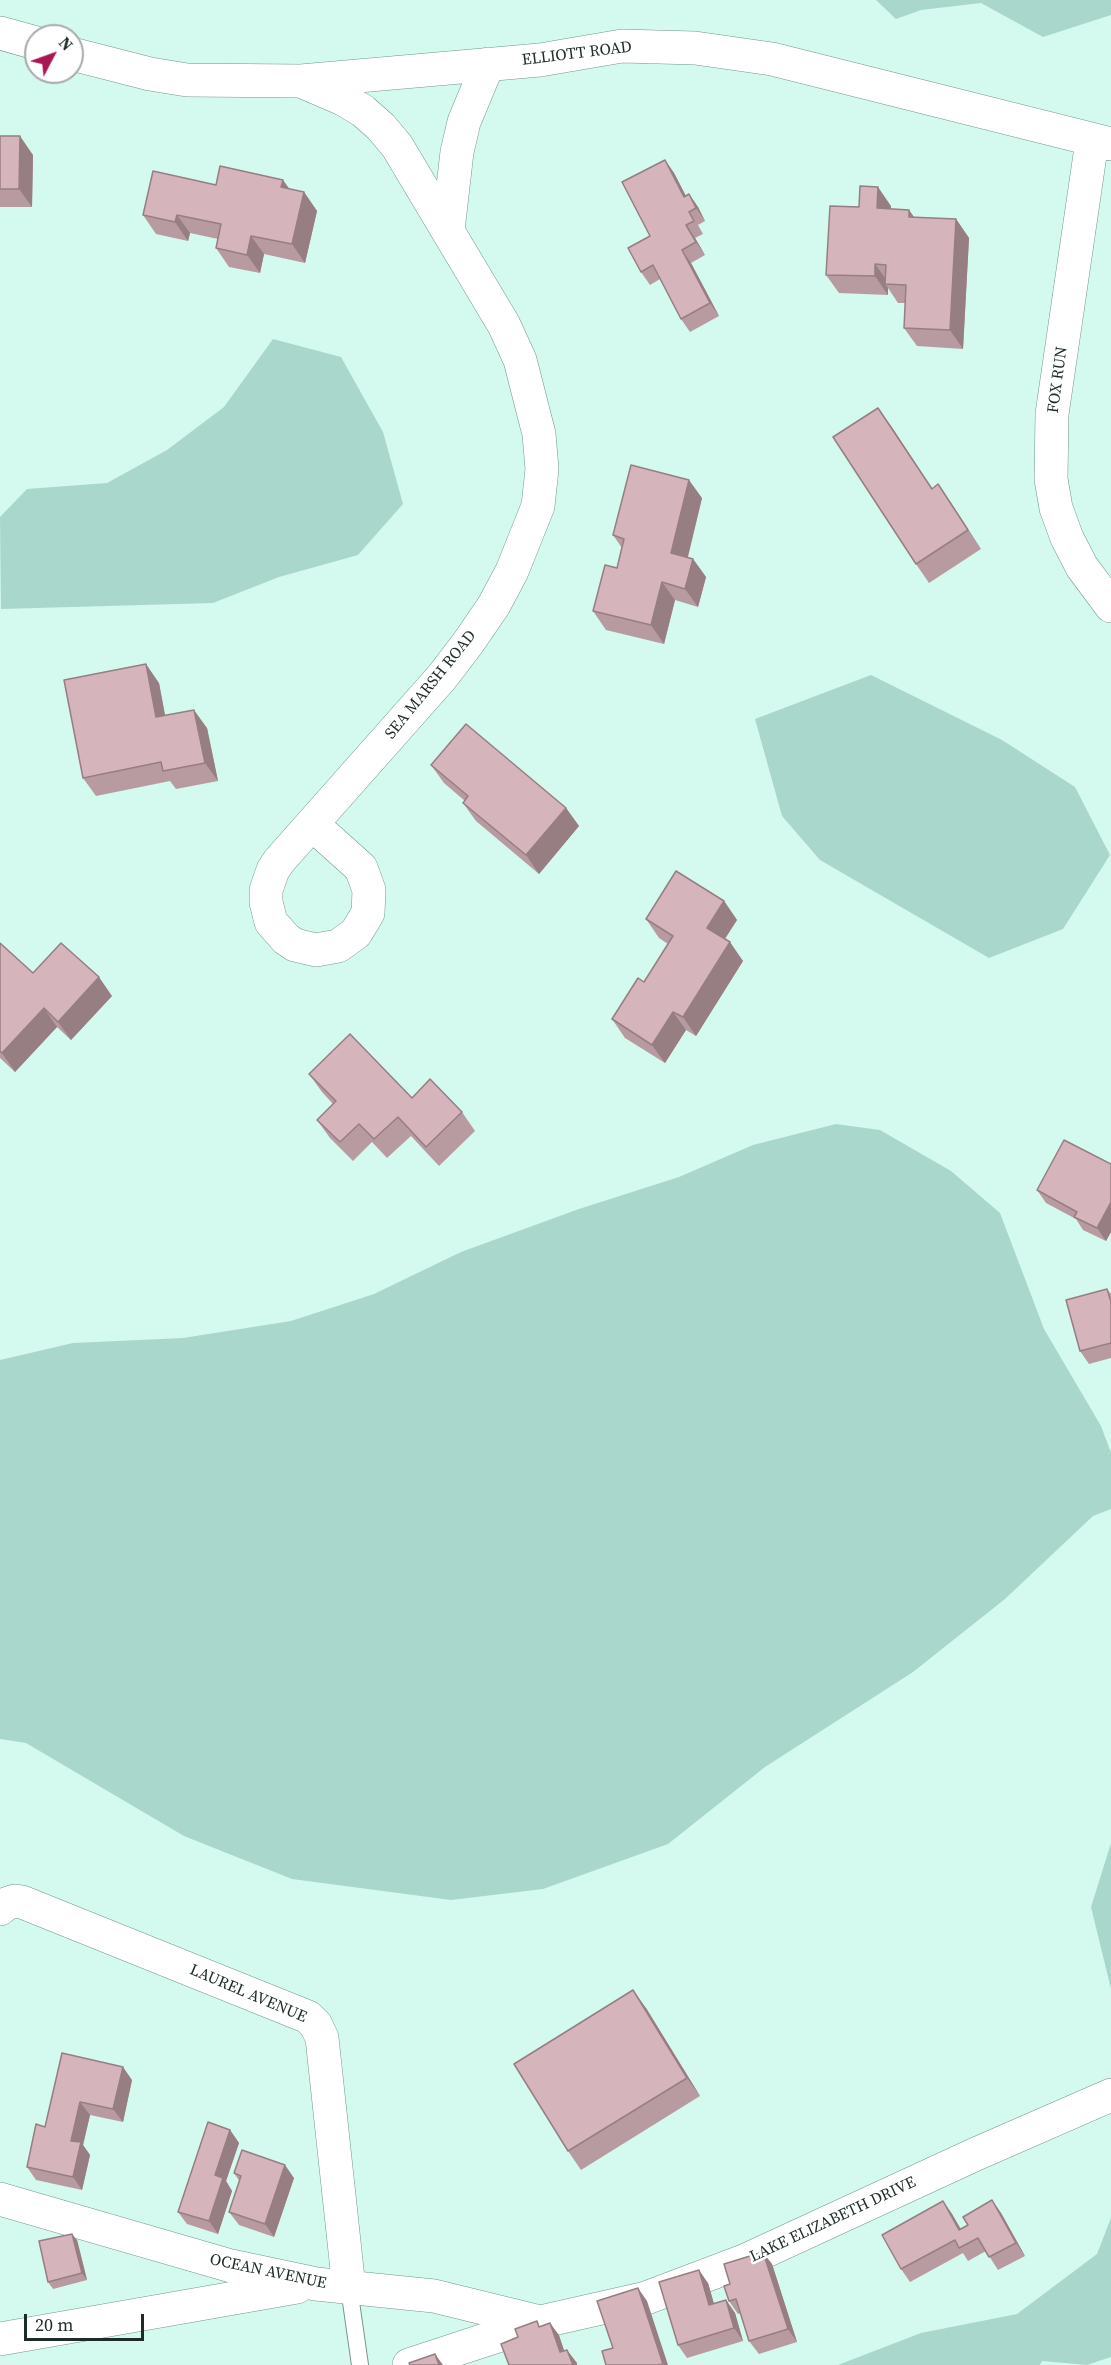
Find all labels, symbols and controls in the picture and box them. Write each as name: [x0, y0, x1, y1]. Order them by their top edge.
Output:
north arrow: [24, 24, 84, 84]
text: N: [54, 32, 78, 55]
street label: ELLIOTT ROAD: [521, 38, 633, 70]
street label: FOX RUN: [1044, 345, 1072, 415]
street label: SEA MARSH ROAD: [381, 627, 481, 743]
street label: LAUREL AVENUE: [187, 1961, 309, 2027]
street label: LAKE ELIZABETH DRIVE: [747, 2173, 919, 2267]
street label: OCEAN AVENUE: [208, 2250, 328, 2294]
scale bar: [27, 2302, 147, 2340]
text: 20 m: [35, 2312, 73, 2337]

